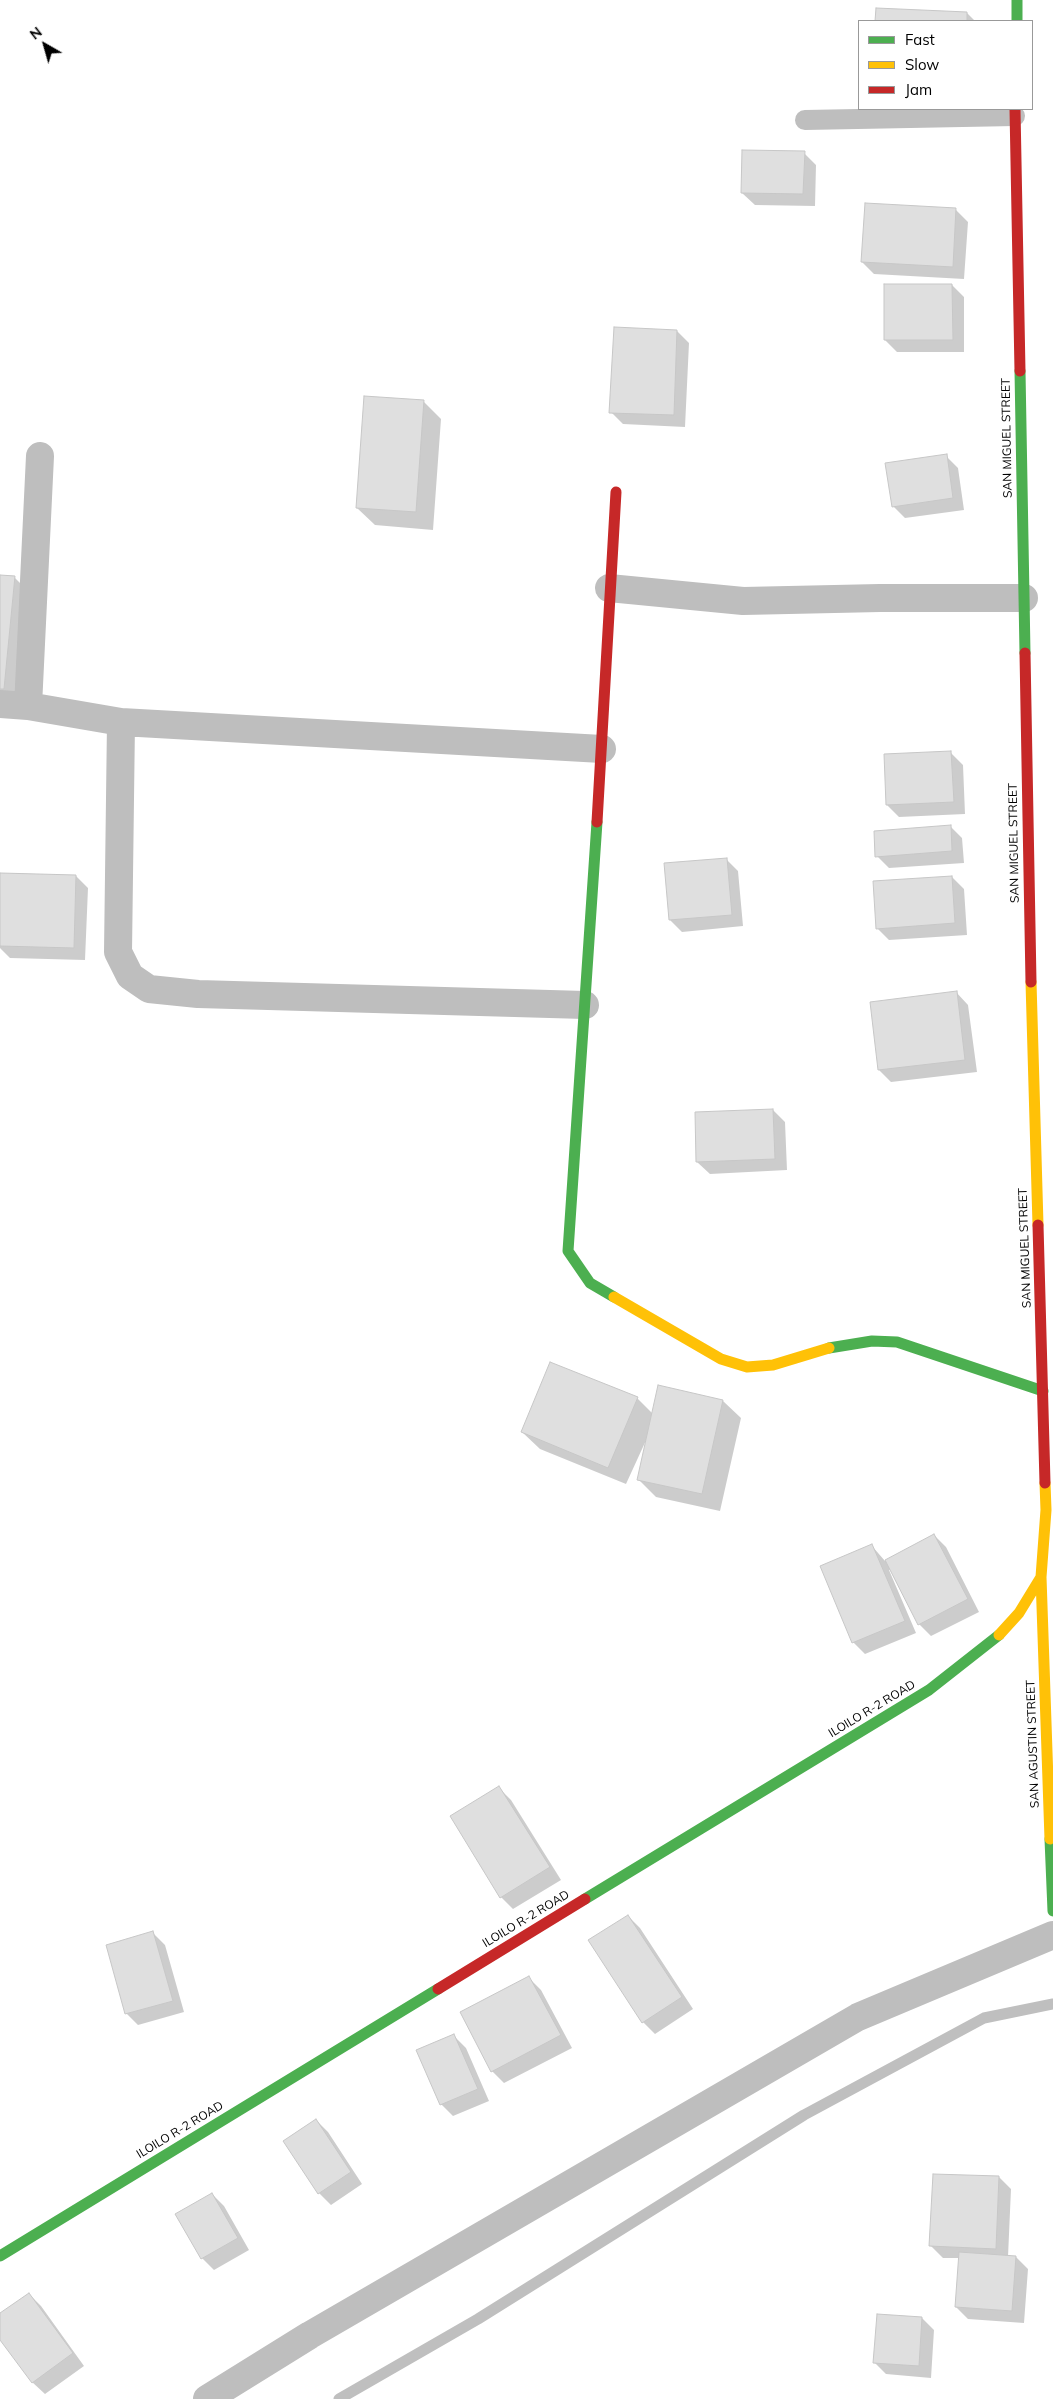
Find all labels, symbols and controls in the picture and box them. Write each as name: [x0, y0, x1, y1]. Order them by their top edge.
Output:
north arrow: [20, 20, 70, 70]
legend: [858, 20, 1033, 110]
text: N: [26, 23, 45, 44]
text: Fast: [905, 30, 935, 49]
text: Slow: [905, 55, 939, 74]
text: Jam: [905, 80, 932, 99]
street label: SAN MIGUEL STREET: [999, 378, 1015, 498]
street label: SAN MIGUEL STREET: [1006, 783, 1022, 903]
street label: SAN MIGUEL STREET: [1016, 1188, 1034, 1308]
street label: ILOILO R-2 ROAD: [826, 1677, 918, 1741]
street label: SAN AGUSTIN STREET: [1024, 1680, 1042, 1808]
street label: ILOILO R-2 ROAD: [480, 1887, 572, 1951]
street label: ILOILO R-2 ROAD: [134, 2098, 226, 2162]

